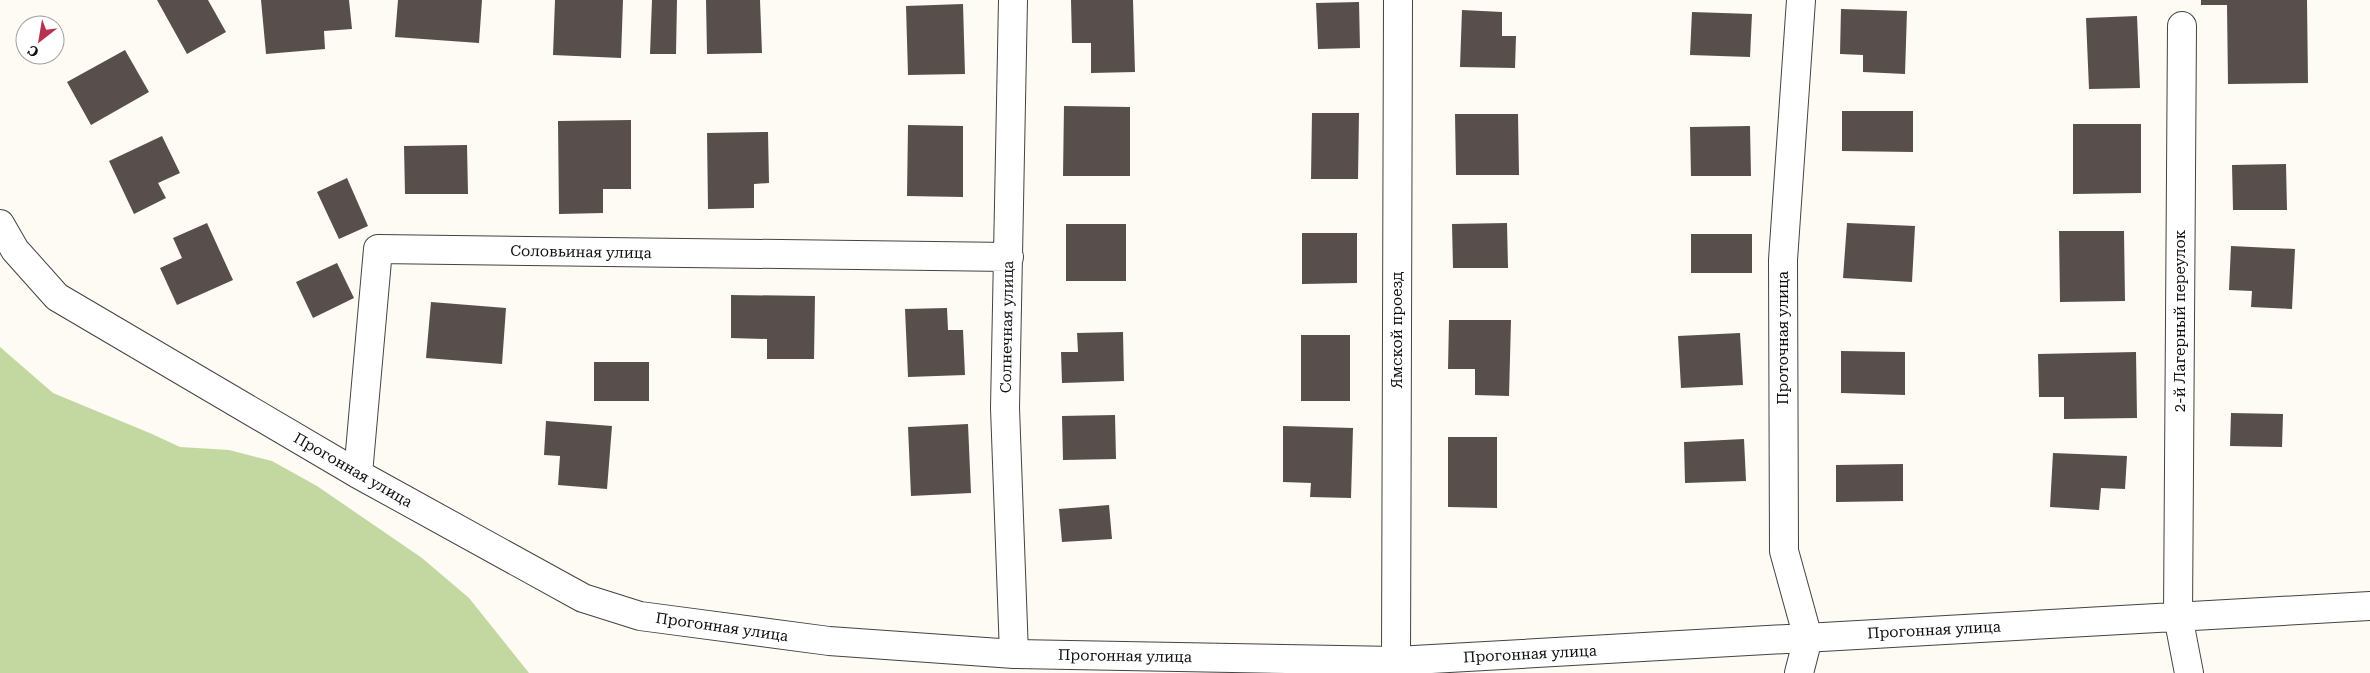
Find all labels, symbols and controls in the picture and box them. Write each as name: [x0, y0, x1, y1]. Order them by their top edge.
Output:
north arrow: [15, 15, 65, 65]
text: С: [25, 42, 42, 61]
street label: 2-й Лагерный переулок: [2171, 229, 2189, 412]
street label: Соловьиная улица: [510, 242, 652, 262]
street label: Солнечная улица: [997, 261, 1017, 393]
street label: Ямской проезд: [1388, 271, 1406, 389]
street label: Проточная улица: [1774, 271, 1792, 405]
street label: Прогонная улица: [291, 429, 415, 511]
street label: Прогонная улица: [654, 609, 790, 645]
street label: Прогонная улица: [1867, 618, 2001, 642]
street label: Прогонная улица: [1463, 642, 1597, 666]
street label: Прогонная улица: [1058, 646, 1192, 666]

